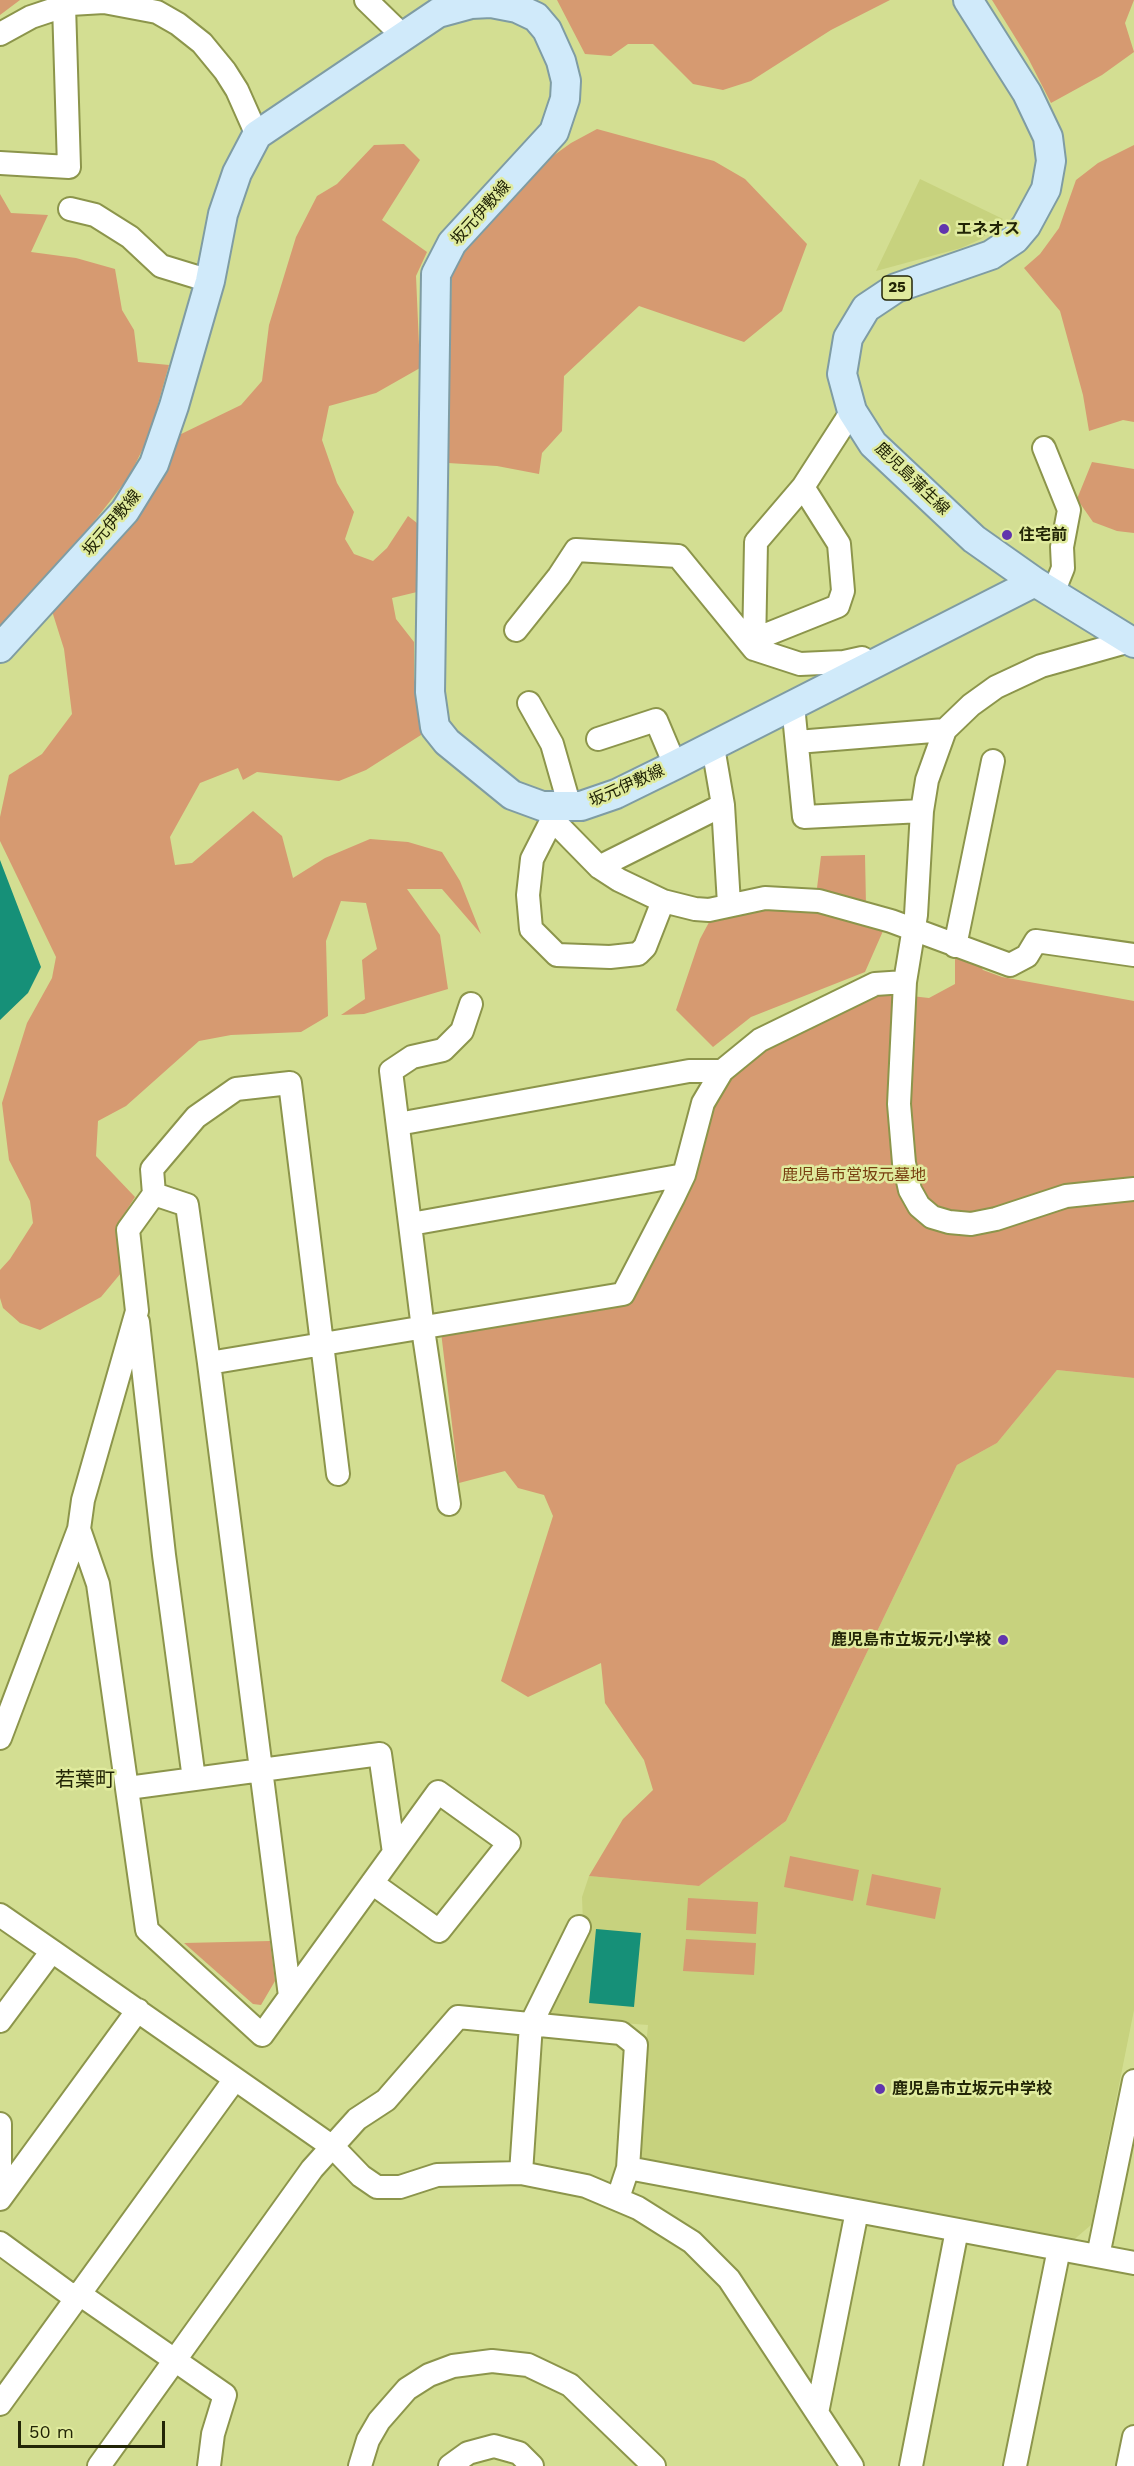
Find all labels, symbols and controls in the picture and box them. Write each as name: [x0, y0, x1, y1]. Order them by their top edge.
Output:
street label: 坂元伊敷線: [447, 177, 515, 249]
place label: エネオス: [956, 219, 1020, 239]
marker: エネオス: [937, 222, 951, 236]
road number: 25: [882, 276, 912, 300]
street label: 鹿児島蒲生線: [871, 439, 953, 519]
street label: 坂元伊敷線: [79, 486, 145, 560]
place label: 住宅前: [1019, 525, 1067, 545]
marker: 住宅前: [1000, 528, 1014, 542]
street label: 坂元伊敷線: [587, 761, 667, 811]
park label: 鹿児島市営坂元墓地: [782, 1165, 926, 1185]
place label: 鹿児島市立坂元小学校: [831, 1630, 991, 1650]
marker: 鹿児島市立坂元小学校: [996, 1633, 1010, 1647]
district label: 若葉町: [55, 1768, 115, 1792]
place label: 鹿児島市立坂元中学校: [892, 2079, 1052, 2099]
marker: 鹿児島市立坂元中学校: [873, 2082, 887, 2096]
scale bar: [21, 2409, 168, 2447]
text: 50 m: [29, 2421, 74, 2442]

